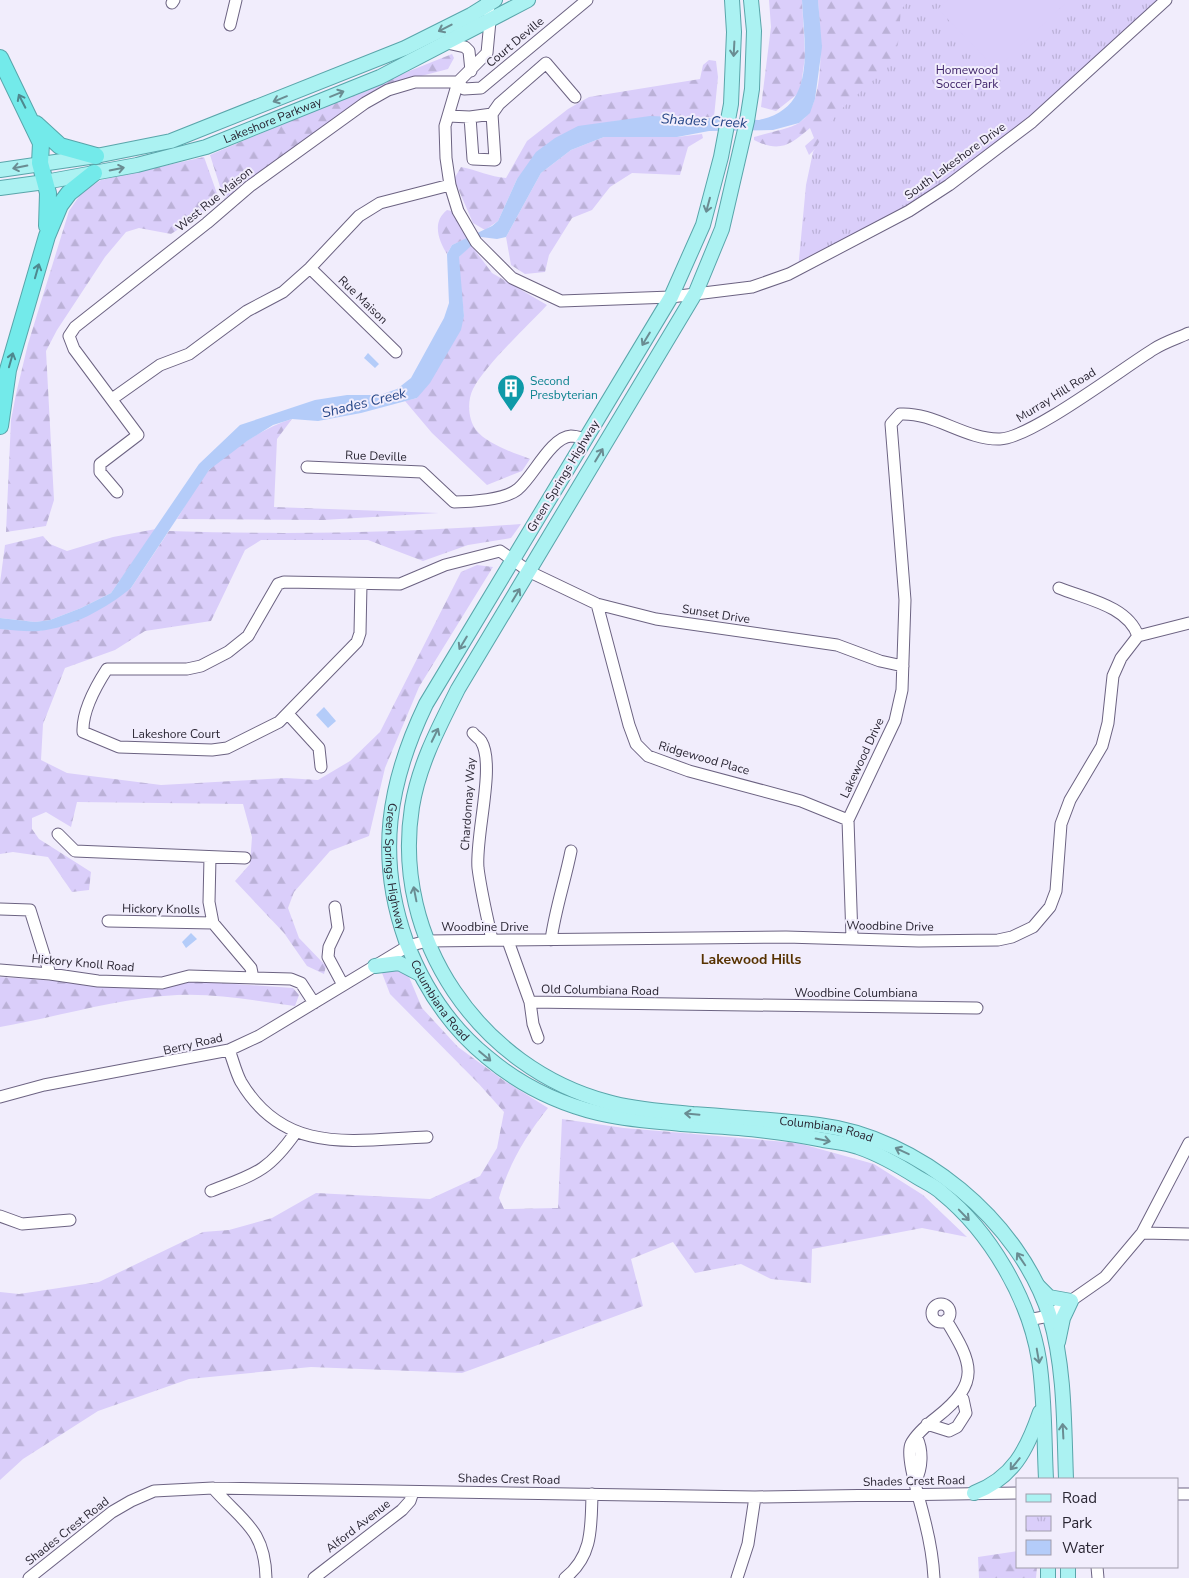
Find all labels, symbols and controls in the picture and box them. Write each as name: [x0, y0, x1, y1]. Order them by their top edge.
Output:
street label: Court Deville: [483, 13, 547, 71]
one-way arrow: [438, 24, 453, 33]
one-way arrow: [729, 40, 738, 56]
park label: Homewood Soccer Park: [936, 62, 999, 92]
one-way arrow: [329, 89, 344, 98]
street label: Lakeshore Parkway: [221, 93, 325, 147]
one-way arrow: [17, 94, 26, 109]
one-way arrow: [273, 95, 288, 104]
water label: Shades Creek: [660, 109, 749, 133]
street label: South Lakeshore Drive: [901, 119, 1009, 203]
one-way arrow: [12, 162, 28, 172]
one-way arrow: [109, 163, 125, 173]
street label: West Rue Maison: [172, 163, 256, 235]
one-way arrow: [703, 196, 713, 212]
one-way arrow: [32, 263, 42, 279]
street label: Rue Maison: [335, 272, 391, 328]
one-way arrow: [640, 331, 650, 345]
one-way arrow: [7, 353, 17, 369]
street label: Murray Hill Road: [1013, 364, 1099, 426]
building icon: Second Presbyterian: [496, 373, 526, 412]
place label: Second Presbyterian: [530, 373, 598, 403]
water label: Shades Creek: [320, 383, 409, 423]
street label: Green Springs Highway: [523, 416, 603, 535]
street label: Rue Deville: [345, 447, 407, 465]
one-way arrow: [595, 449, 605, 463]
one-way arrow: [511, 588, 521, 602]
street label: Sunset Drive: [681, 601, 751, 627]
one-way arrow: [457, 635, 467, 649]
street label: Lakewood Drive: [836, 715, 888, 801]
street label: Lakeshore Court: [132, 726, 221, 742]
one-way arrow: [430, 728, 440, 743]
street label: Ridgewood Place: [657, 737, 751, 779]
street label: Chardonnay Way: [457, 756, 479, 851]
street label: Green Springs Highway: [381, 802, 410, 933]
one-way arrow: [409, 886, 419, 902]
street label: Hickory Knolls: [122, 900, 200, 918]
street label: Woodbine Drive: [846, 917, 934, 935]
street label: Woodbine Drive: [441, 919, 529, 935]
district label: Lakewood Hills: [701, 950, 801, 969]
street label: Hickory Knoll Road: [31, 951, 135, 975]
street label: Columbiana Road: [407, 957, 473, 1045]
street label: Old Columbiana Road: [541, 981, 659, 999]
street label: Woodbine Columbiana: [794, 985, 918, 1001]
street label: Berry Road: [162, 1029, 224, 1059]
one-way arrow: [478, 1050, 491, 1061]
one-way arrow: [684, 1109, 700, 1118]
street label: Columbiana Road: [779, 1113, 875, 1146]
one-way arrow: [815, 1135, 831, 1145]
one-way arrow: [895, 1146, 910, 1155]
one-way arrow: [958, 1209, 970, 1221]
one-way arrow: [1016, 1252, 1026, 1266]
one-way arrow: [1034, 1348, 1044, 1364]
one-way arrow: [1059, 1423, 1068, 1439]
one-way arrow: [1009, 1457, 1020, 1470]
street label: Shades Crest Road: [458, 1470, 560, 1488]
street label: Shades Crest Road: [863, 1472, 965, 1490]
legend: [1016, 1478, 1179, 1568]
text: Road: [1062, 1488, 1097, 1508]
street label: Shades Crest Road: [22, 1493, 112, 1569]
street label: Alford Avenue: [322, 1496, 394, 1556]
text: Park: [1062, 1513, 1092, 1533]
text: Water: [1062, 1538, 1105, 1558]

